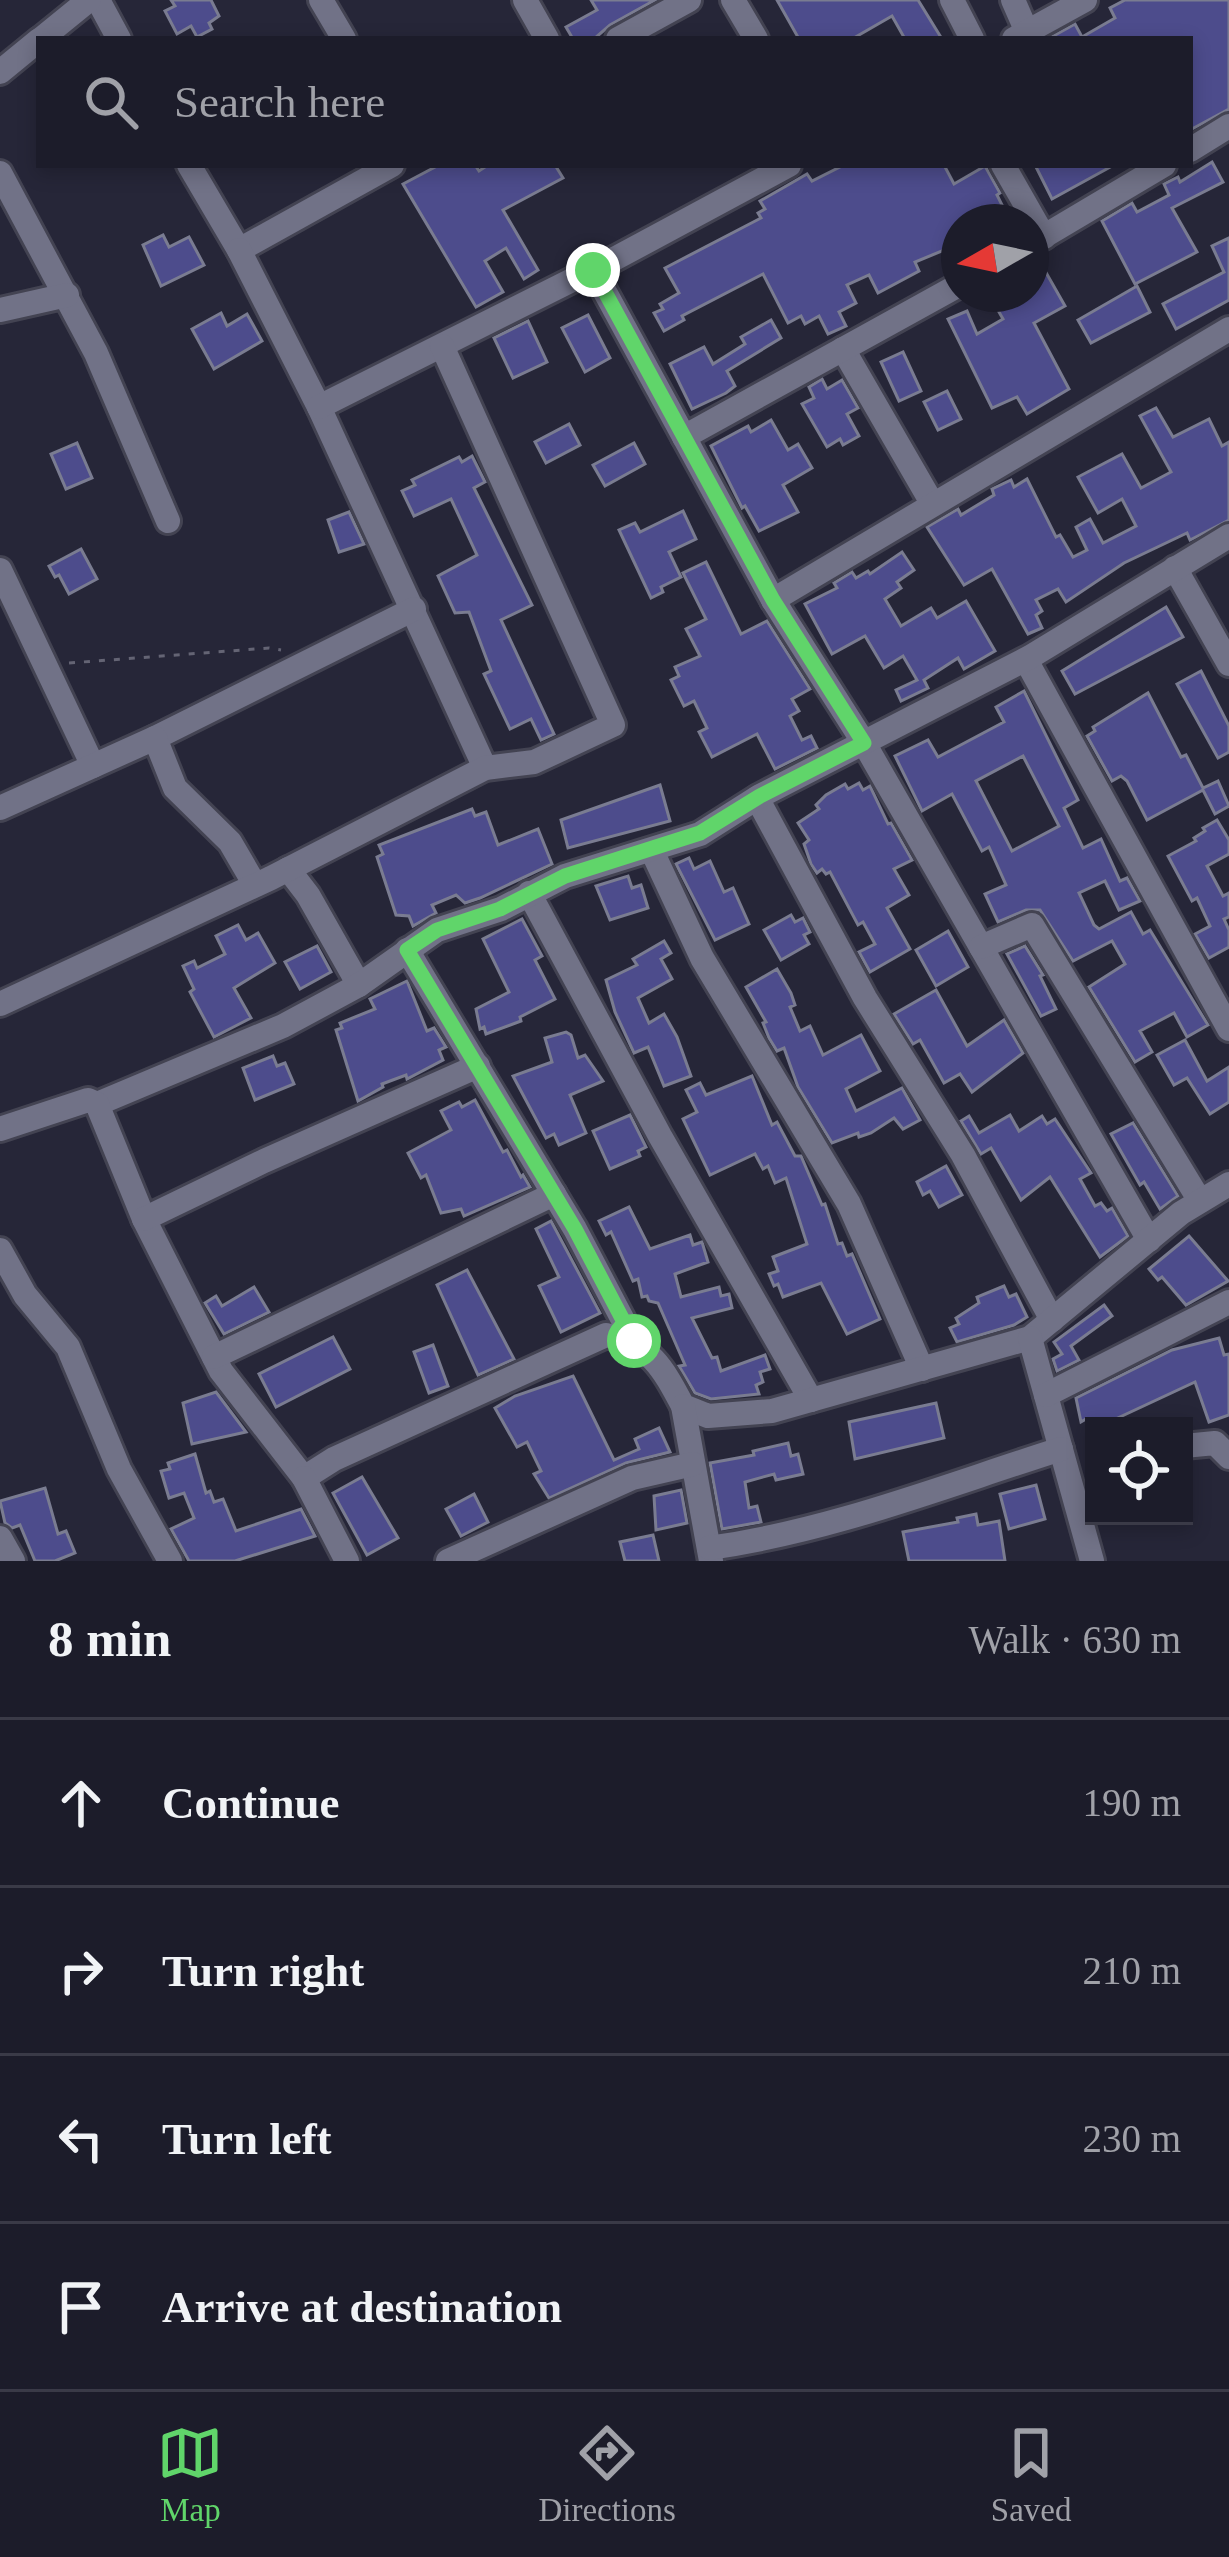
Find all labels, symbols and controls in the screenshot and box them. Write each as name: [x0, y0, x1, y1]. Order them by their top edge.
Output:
search box: [36, 36, 1193, 168]
icon: search: [78, 69, 144, 135]
text: Search here: [174, 77, 385, 127]
north arrow: [941, 204, 1049, 312]
route end: [566, 243, 620, 297]
route start: [607, 1314, 661, 1368]
map controls: [1085, 1417, 1193, 1525]
button: locate: [1085, 1417, 1193, 1525]
text: 8 min: [48, 1611, 171, 1667]
text: Walk · 630 m: [969, 1618, 1181, 1661]
icon: ahead: [48, 1770, 114, 1836]
text: Continue: [162, 1778, 340, 1828]
text: 190 m: [1082, 1781, 1181, 1824]
icon: right: [48, 1938, 114, 2004]
text: Turn right: [162, 1946, 364, 1996]
text: 210 m: [1082, 1949, 1181, 1992]
icon: left: [48, 2106, 114, 2172]
text: Turn left: [162, 2114, 332, 2164]
text: 230 m: [1082, 2117, 1181, 2160]
icon: arrive: [48, 2274, 114, 2340]
text: Arrive at destination: [162, 2282, 562, 2332]
tab: Map: [157, 2420, 223, 2529]
tab: Directions: [538, 2420, 676, 2529]
tab: Saved: [991, 2420, 1072, 2529]

